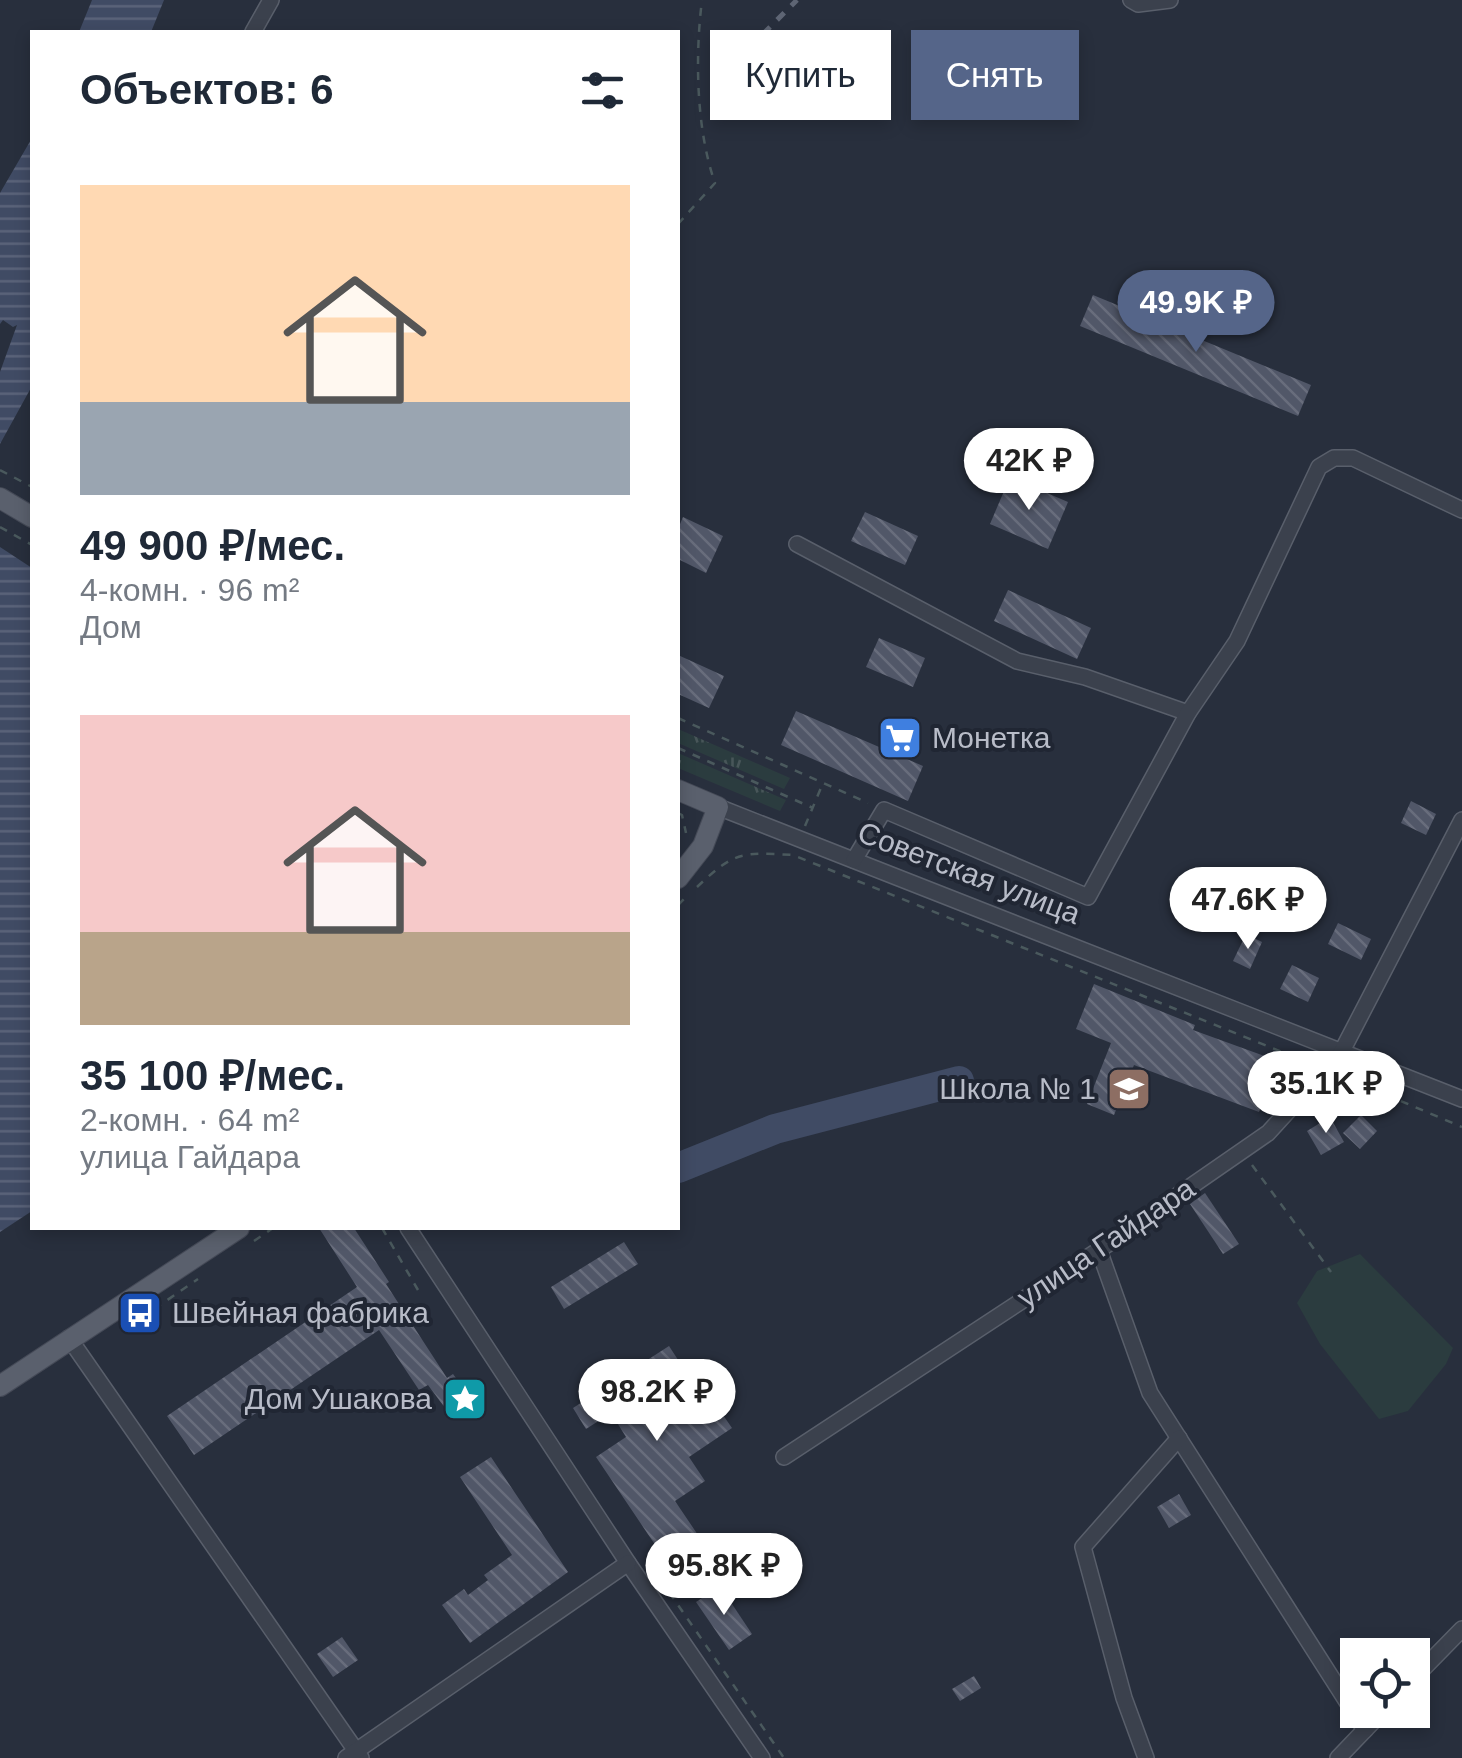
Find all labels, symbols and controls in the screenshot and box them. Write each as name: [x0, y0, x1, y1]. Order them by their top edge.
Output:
chip: Купить: [710, 30, 891, 120]
chip: Снять: [911, 30, 1079, 120]
icon: filters: [575, 63, 630, 118]
text: Объектов: 6: [80, 66, 334, 113]
icon: home: [265, 250, 445, 430]
pin: 49.9K ₽: [1104, 270, 1288, 355]
text: 49.9K ₽: [1140, 284, 1252, 320]
pin: 42K ₽: [959, 428, 1099, 513]
text: 42K ₽: [986, 442, 1072, 478]
text: 49 900 ₽/мес.: [80, 522, 345, 569]
text: 4-комн. · 96 m²: [80, 572, 299, 608]
text: Дом: [80, 609, 142, 645]
supermarket icon: Монетка: [877, 715, 923, 761]
place label: Монетка: [932, 721, 1051, 754]
icon: home: [265, 780, 445, 960]
street label: Советская улица: [853, 815, 1085, 930]
pin: 47.6K ₽: [1156, 867, 1340, 952]
text: 47.6K ₽: [1192, 881, 1304, 917]
pin: 35.1K ₽: [1234, 1051, 1418, 1136]
text: 35 100 ₽/мес.: [80, 1052, 345, 1099]
text: 35.1K ₽: [1270, 1065, 1382, 1101]
school or university icon: Школа № 1: [1106, 1066, 1152, 1112]
place label: Школа № 1: [939, 1072, 1096, 1105]
text: 2-комн. · 64 m²: [80, 1102, 299, 1138]
text: улица Гайдара: [80, 1139, 300, 1175]
street label: улица Гайдара: [1011, 1171, 1201, 1314]
bus stop icon: Швейная фабрика: [117, 1290, 163, 1336]
place label: Швейная фабрика: [172, 1296, 429, 1329]
pin: 98.2K ₽: [565, 1359, 749, 1444]
text: 98.2K ₽: [601, 1373, 713, 1409]
place icon: Дом Ушакова: [442, 1376, 488, 1422]
place label: Дом Ушакова: [245, 1382, 432, 1415]
pin: 95.8K ₽: [632, 1533, 816, 1618]
text: 95.8K ₽: [668, 1547, 780, 1583]
map controls: [1340, 1638, 1430, 1728]
button: locate: [1340, 1638, 1430, 1728]

